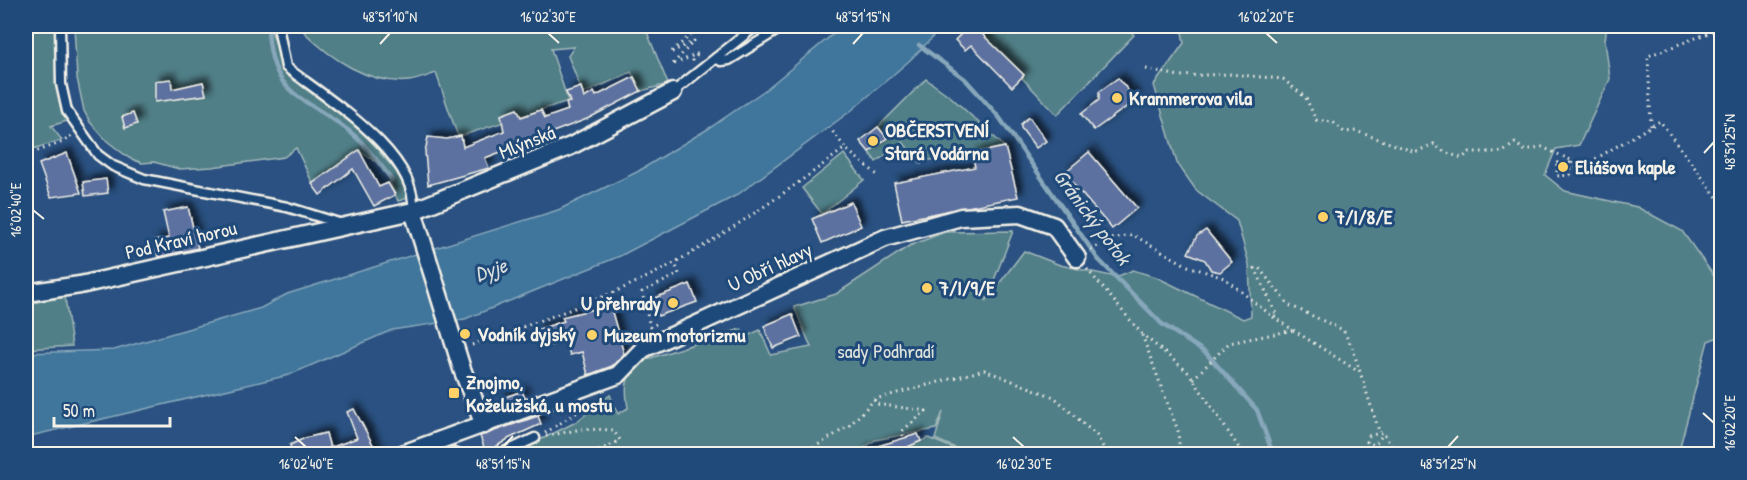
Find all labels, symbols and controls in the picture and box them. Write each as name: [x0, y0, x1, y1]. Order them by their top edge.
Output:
text: 48°51'10"N: [363, 6, 417, 27]
text: 16°02'30"E: [520, 6, 576, 27]
text: 48°51'15"N: [836, 6, 890, 27]
text: 16°02'20"E: [1238, 6, 1294, 27]
place label: Krammerova vila: [1129, 84, 1252, 111]
marker: Krammerova vila: [1110, 91, 1124, 105]
text: 48°51'25"N: [1719, 114, 1740, 170]
place label: OBČERSTVENÍ Stará Vodárna: [885, 116, 989, 166]
street label: Mlýnská: [495, 118, 559, 165]
marker: OBČERSTVENÍ Stará Vodárna: [866, 134, 880, 148]
place label: Eliášova kaple: [1575, 153, 1676, 181]
marker: Eliášova kaple: [1556, 160, 1570, 174]
water label: Gránický potok: [1047, 163, 1139, 272]
text: 16°02'40"E: [5, 182, 26, 237]
place label: 7/I/8/E: [1334, 203, 1393, 230]
marker: 7/I/8/E: [1316, 210, 1330, 224]
street label: Pod Kraví horou: [123, 214, 239, 265]
street label: U Obří hlavy: [723, 235, 816, 298]
water label: Dyje: [471, 250, 512, 288]
place label: 7/I/9/E: [938, 274, 995, 301]
marker: 7/I/9/E: [920, 281, 934, 295]
place label: U přehrady: [581, 289, 662, 317]
marker: U přehrady: [666, 296, 680, 310]
place label: Vodník dyjský: [477, 320, 576, 348]
place label: Muzeum motorizmu: [604, 321, 747, 348]
marker: Vodník dyjský: [458, 327, 472, 341]
marker: Muzeum motorizmu: [585, 328, 599, 342]
park label: sady Podhradí: [837, 337, 935, 364]
place label: Znojmo, Koželužská, u mostu: [466, 368, 613, 418]
marker: Znojmo, Koželužská, u mostu: [447, 386, 461, 400]
scale bar: [54, 390, 170, 428]
text: 16°02'20"E: [1719, 395, 1740, 451]
text: 50 m: [63, 398, 95, 423]
text: 16°02'40"E: [279, 453, 334, 474]
text: 48°51'15"N: [476, 453, 530, 474]
text: 16°02'30"E: [996, 453, 1052, 474]
text: 48°51'25"N: [1420, 453, 1476, 474]

